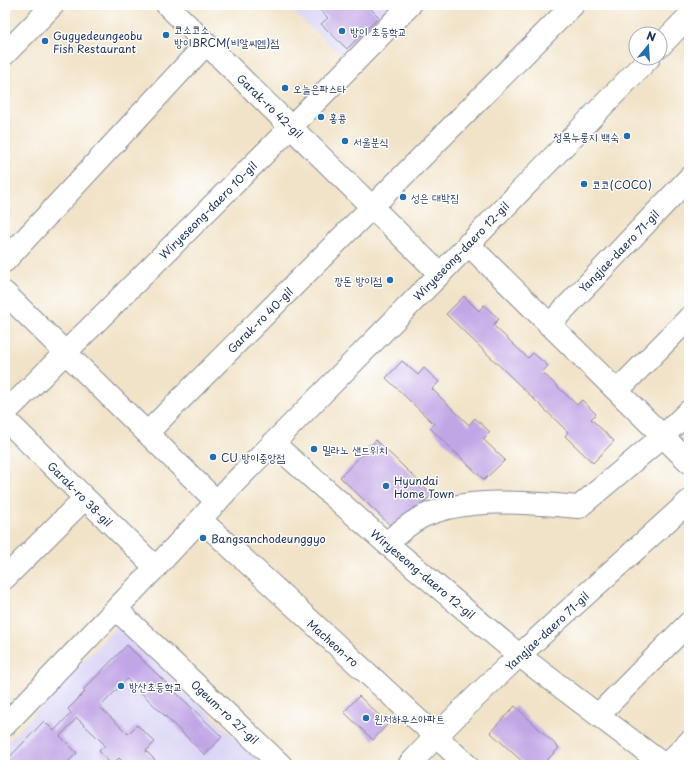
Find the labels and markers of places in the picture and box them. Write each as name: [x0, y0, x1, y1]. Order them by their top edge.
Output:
place label: 코소코소 방이BRCM(비알씨엠)점: [174, 21, 279, 51]
place label: 방이 초등학교: [350, 23, 407, 40]
marker: 방이 초등학교: [337, 26, 347, 36]
place label: Gugyedeungeobu Fish Restaurant: [53, 27, 142, 57]
marker: 코소코소 방이BRCM(비알씨엠)점: [161, 30, 171, 40]
marker: Gugyedeungeobu Fish Restaurant: [40, 36, 50, 46]
place label: 오늘은파스타: [293, 80, 346, 97]
marker: 오늘은파스타: [280, 83, 290, 93]
place label: 홍콩: [329, 109, 347, 126]
marker: 홍콩: [316, 112, 326, 122]
place label: 정목누룽지 백숙: [553, 128, 619, 145]
marker: 정목누룽지 백숙: [622, 131, 632, 141]
place label: 서울분식: [353, 133, 388, 150]
marker: 서울분식: [340, 136, 350, 146]
place label: 코코(COCO): [592, 176, 652, 193]
marker: 코코(COCO): [579, 179, 589, 189]
place label: 성은 대박집: [411, 189, 459, 206]
marker: 성은 대박집: [398, 192, 408, 202]
place label: 깡돈 방이점: [334, 272, 382, 289]
marker: 깡돈 방이점: [385, 275, 395, 285]
place label: 밀라노 샌드위치: [322, 441, 388, 458]
marker: 밀라노 샌드위치: [309, 444, 319, 454]
place label: CU 방이중앙점: [221, 449, 286, 466]
marker: CU 방이중앙점: [208, 452, 218, 462]
place label: Hyundai Home Town: [394, 472, 454, 502]
marker: Hyundai Home Town: [381, 481, 391, 491]
place label: Bangsanchodeunggyo: [211, 530, 326, 547]
marker: Bangsanchodeunggyo: [198, 533, 208, 543]
place label: 방산초등학교: [129, 678, 182, 695]
marker: 방산초등학교: [116, 681, 126, 691]
place label: 윈저하우스아파트: [374, 710, 445, 727]
marker: 윈저하우스아파트: [361, 713, 371, 723]

